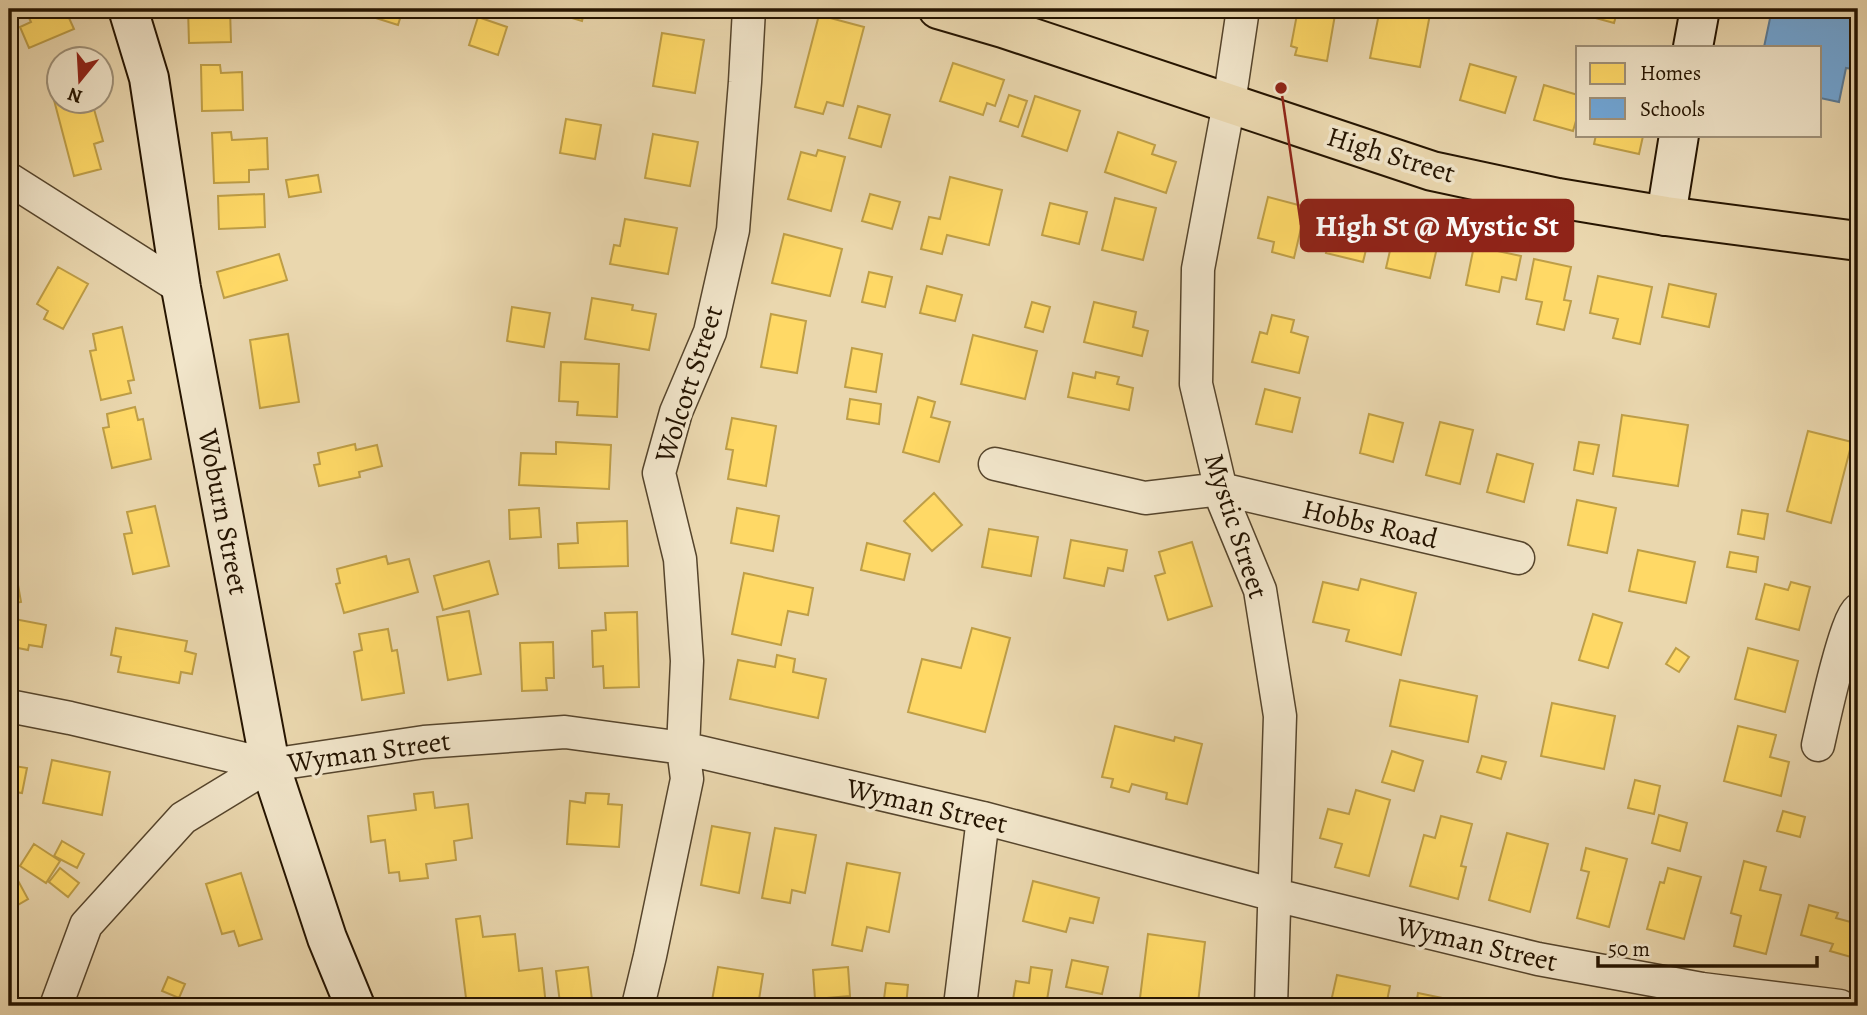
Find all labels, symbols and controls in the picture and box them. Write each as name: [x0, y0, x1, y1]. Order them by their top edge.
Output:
north arrow: [46, 46, 116, 116]
legend: [1576, 46, 1822, 136]
text: Homes: [1640, 59, 1701, 87]
text: N: [64, 81, 86, 110]
text: Schools: [1640, 95, 1705, 123]
street label: High Street: [1322, 118, 1460, 192]
callout: High St @ Mystic St: [1301, 200, 1573, 251]
text: High St @ Mystic St: [1315, 206, 1559, 246]
street label: Wolcott Street: [645, 301, 732, 468]
street label: Woburn Street: [188, 425, 258, 598]
street label: Mystic Street: [1195, 449, 1277, 603]
street label: Hobbs Road: [1298, 490, 1442, 558]
street label: Wyman Street: [284, 722, 453, 782]
street label: Wyman Street: [842, 769, 1011, 843]
street label: Wyman Street: [1392, 907, 1561, 981]
scale bar: [1598, 924, 1816, 968]
text: 50 m: [1608, 935, 1650, 963]

